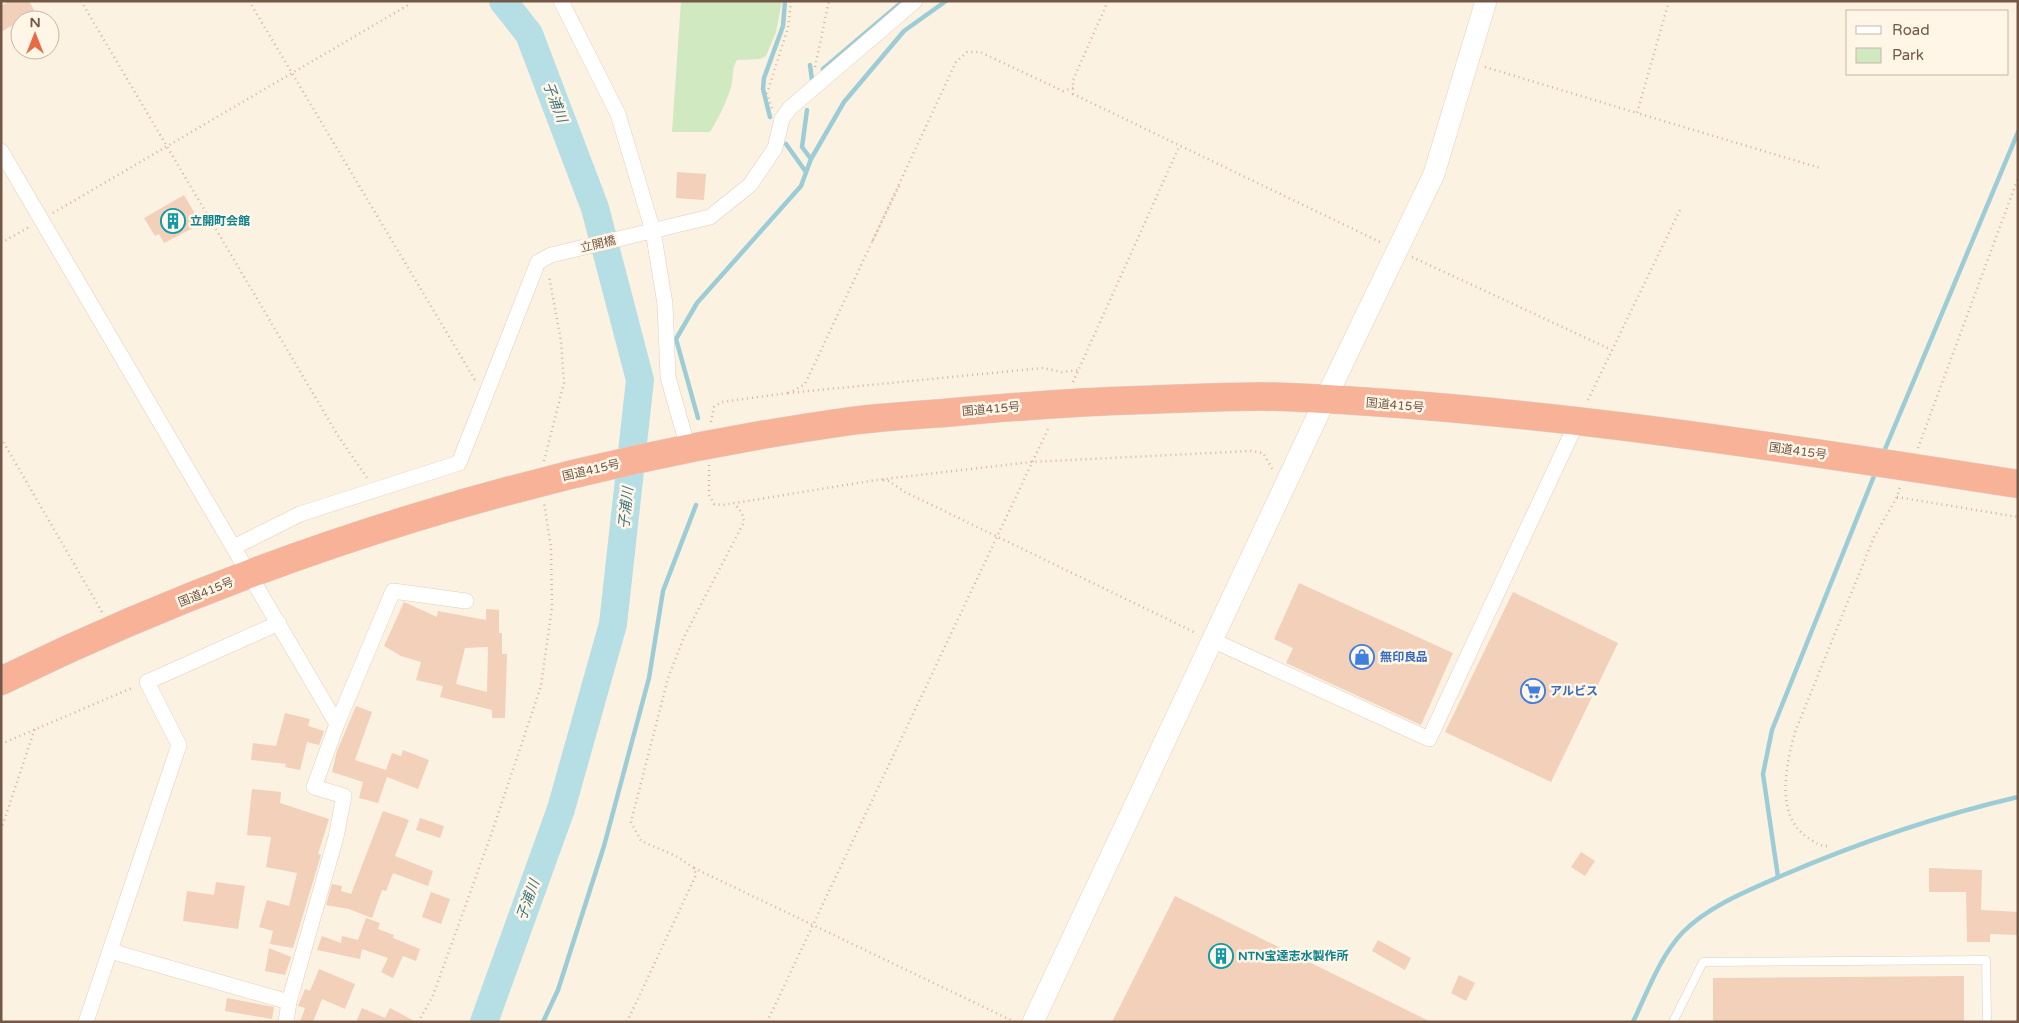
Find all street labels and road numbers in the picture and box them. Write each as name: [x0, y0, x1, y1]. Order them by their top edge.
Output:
street label: 立開橋: [579, 233, 617, 255]
street label: 国道415号: [1365, 395, 1425, 415]
street label: 国道415号: [961, 399, 1021, 419]
street label: 国道415号: [1768, 440, 1828, 462]
street label: 国道415号: [561, 457, 621, 483]
street label: 国道415号: [176, 575, 236, 609]

